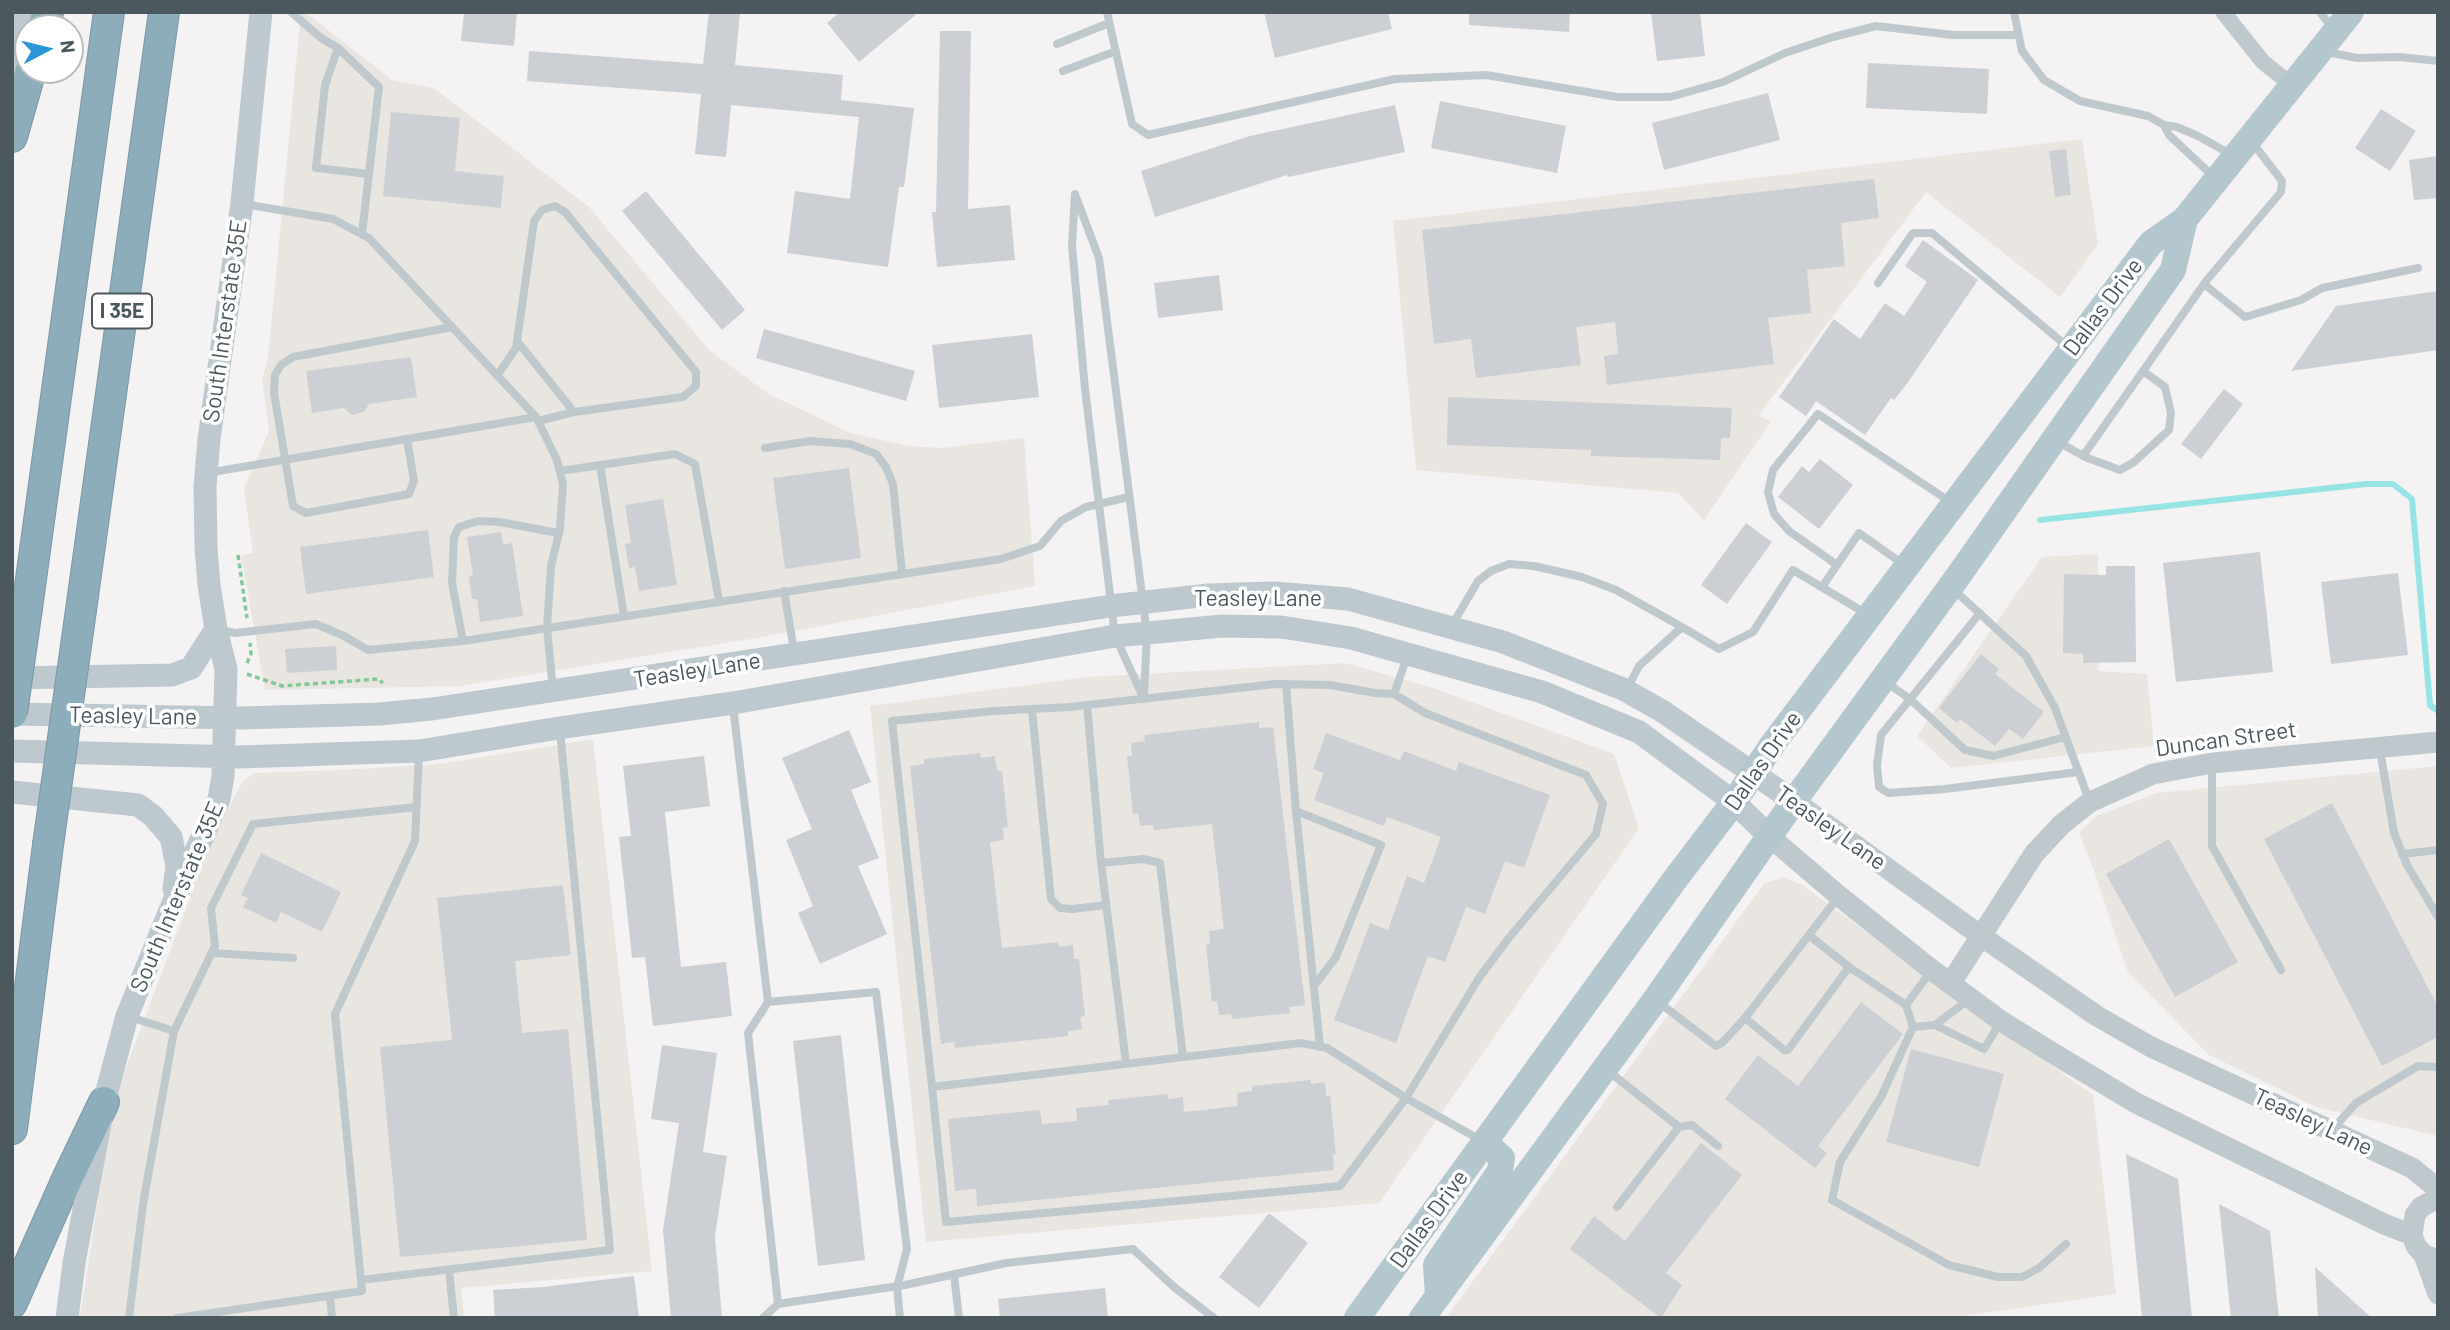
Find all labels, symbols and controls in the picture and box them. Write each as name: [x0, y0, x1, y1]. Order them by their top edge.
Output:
north arrow: [14, 14, 84, 84]
text: N: [56, 39, 81, 54]
street label: South Interstate 35E: [197, 218, 253, 424]
street label: Dallas Drive: [2057, 253, 2149, 361]
road number: I 35E: [92, 294, 152, 328]
street label: Teasley Lane: [1194, 584, 1322, 612]
street label: Teasley Lane: [632, 646, 762, 694]
street label: Teasley Lane: [69, 701, 197, 731]
street label: Dallas Drive: [1719, 706, 1807, 816]
street label: Duncan Street: [2154, 715, 2298, 763]
street label: Teasley Lane: [1771, 780, 1891, 876]
street label: South Interstate 35E: [124, 798, 230, 996]
street label: Teasley Lane: [2249, 1082, 2377, 1162]
street label: Dallas Drive: [1384, 1164, 1474, 1274]

